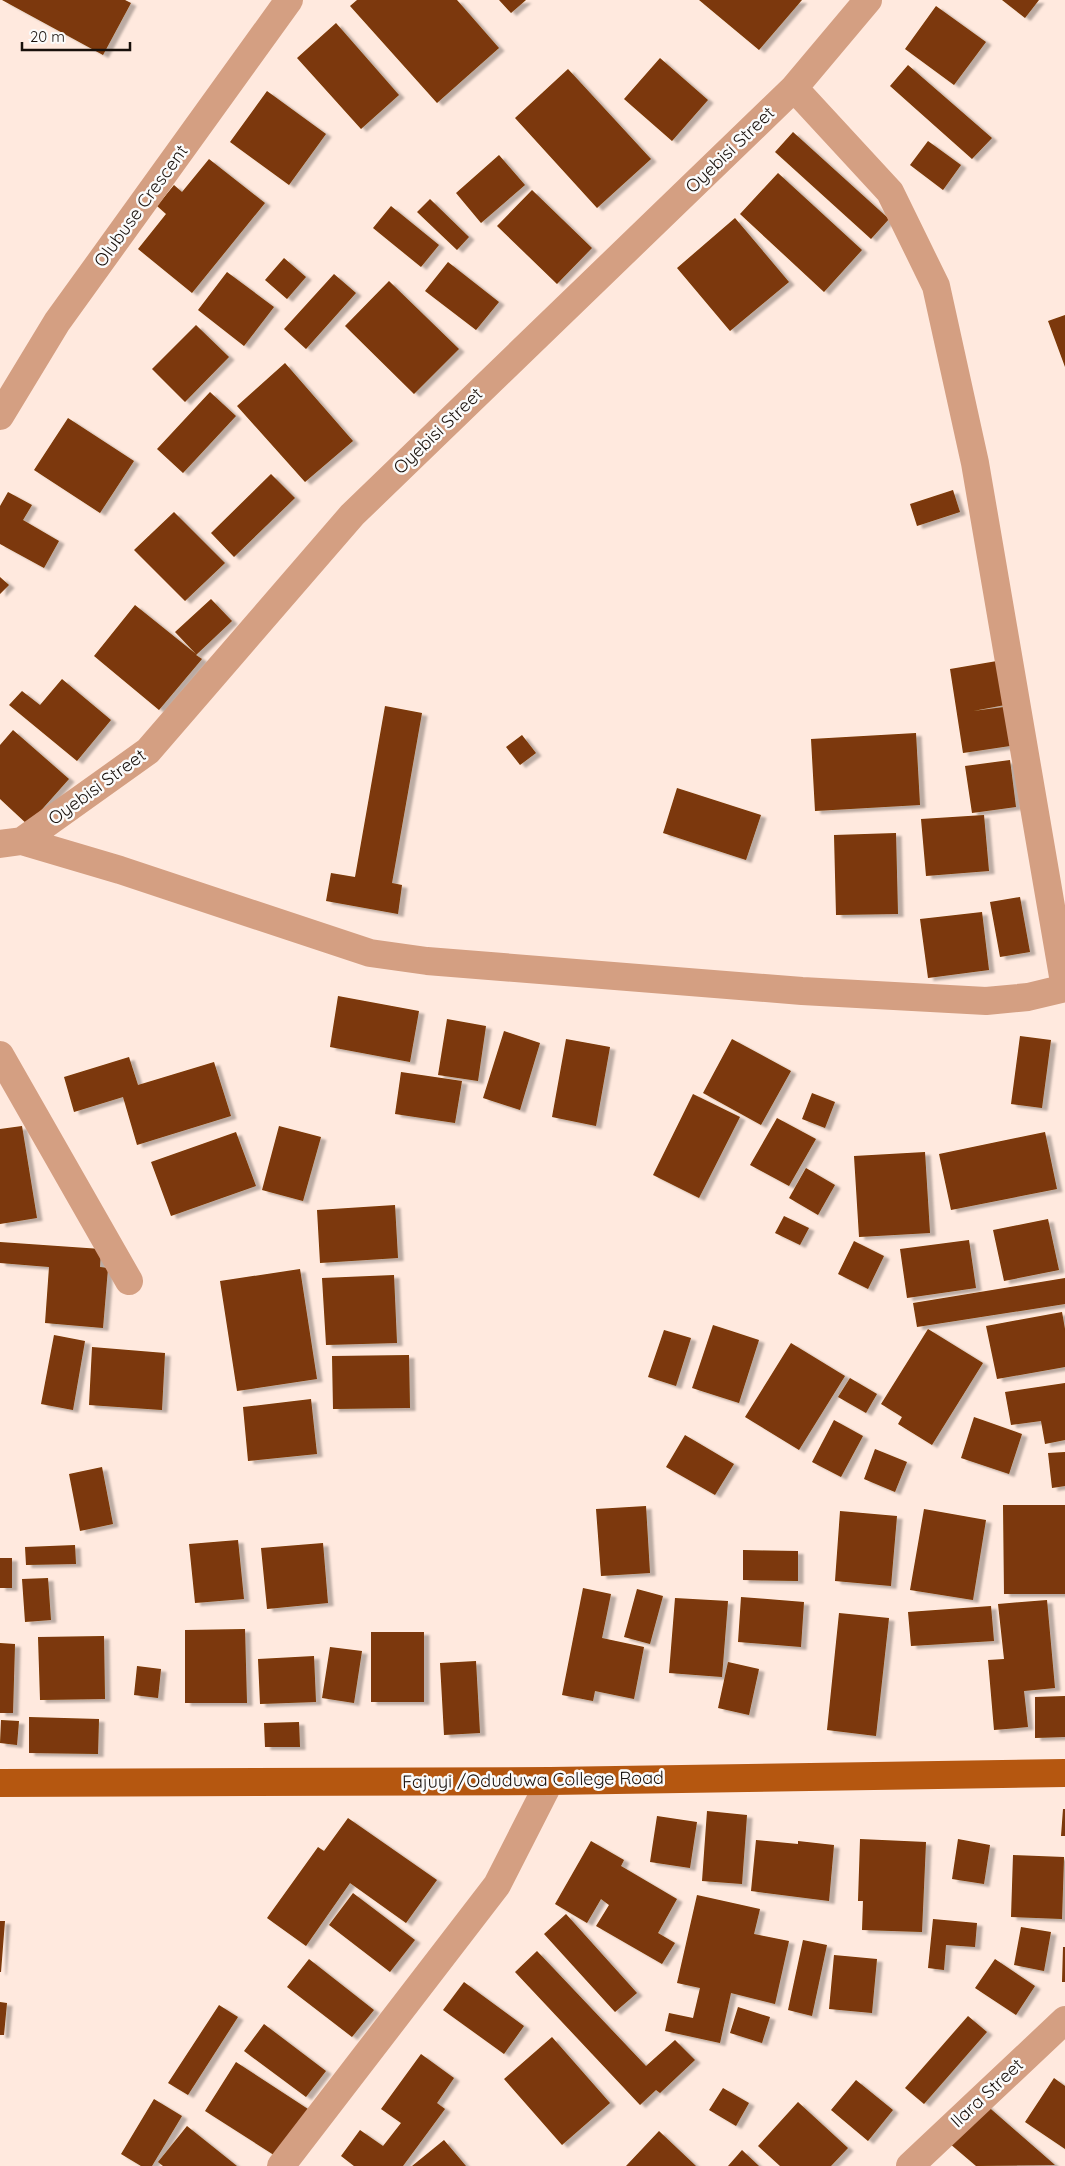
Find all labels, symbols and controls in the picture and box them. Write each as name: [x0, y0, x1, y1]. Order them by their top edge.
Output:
scale bar: [22, 20, 130, 52]
text: 20 m: [30, 27, 65, 46]
street label: Oyebisi Street: [680, 101, 779, 198]
street label: Olubuse Crescent: [88, 140, 193, 271]
street label: Oyebisi Street: [388, 382, 487, 479]
street label: Oyebisi Street: [43, 743, 150, 830]
street label: Fajuyi /Oduduwa College Road: [402, 1766, 664, 1793]
street label: Ilara Street: [945, 2053, 1028, 2132]

